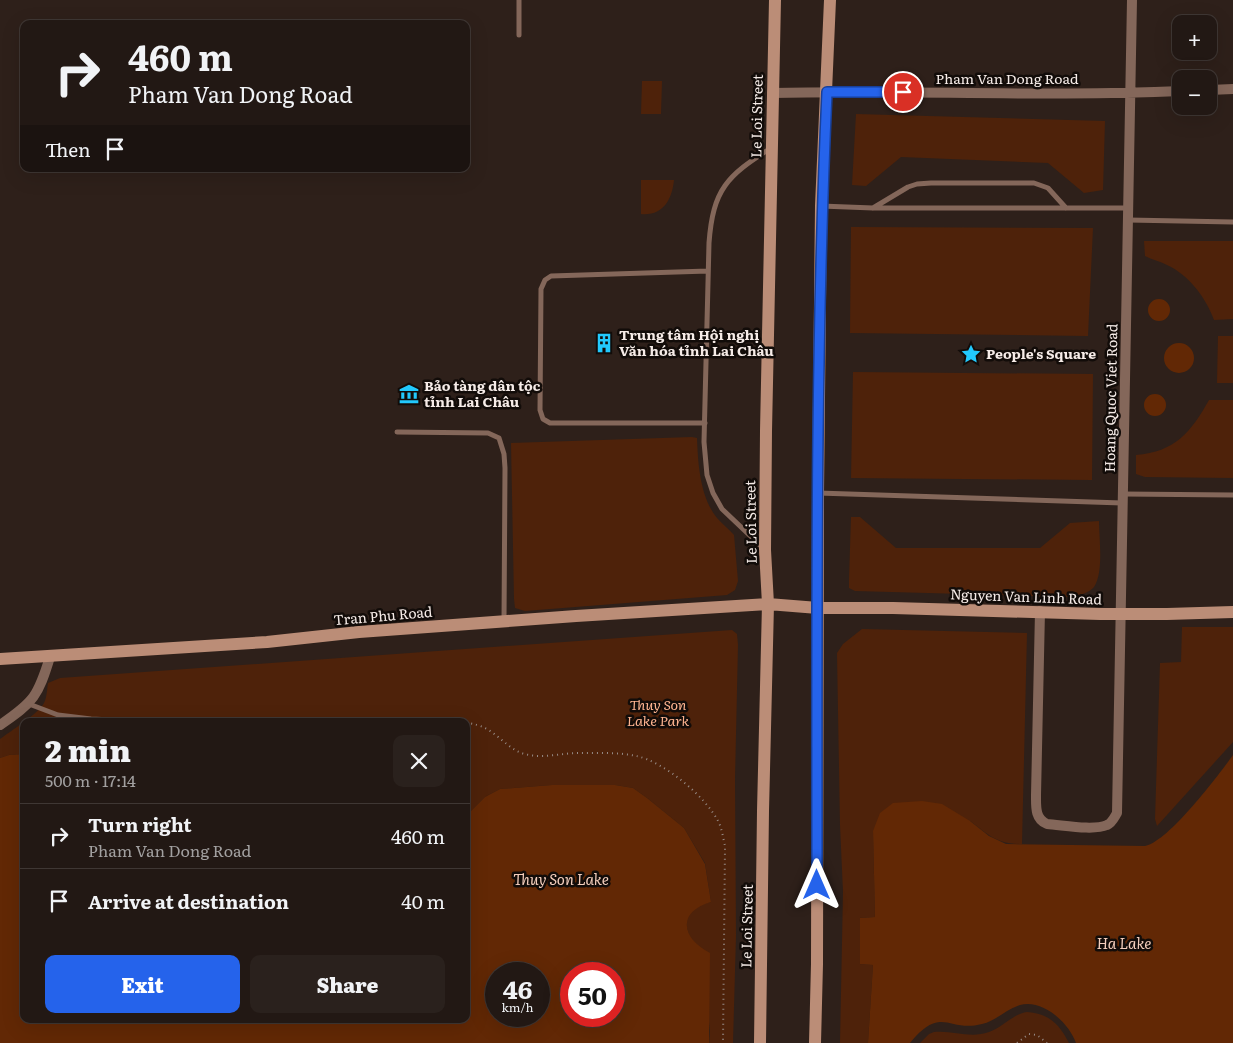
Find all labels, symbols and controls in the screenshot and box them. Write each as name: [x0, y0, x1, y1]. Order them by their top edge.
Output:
map controls: [1172, 15, 1217, 115]
button: +: [1172, 15, 1217, 60]
text: 460 m: [128, 30, 233, 82]
icon: right: [45, 40, 110, 105]
street label: Pham Van Dong Road: [936, 68, 1079, 88]
button: −: [1172, 70, 1217, 115]
pin: [882, 71, 924, 113]
street label: Le Loi Street: [745, 74, 767, 158]
text: Pham Van Dong Road: [128, 77, 353, 110]
icon: arrive: [889, 78, 917, 106]
text: Then: [45, 135, 91, 163]
icon: arrive: [101, 135, 129, 163]
street label: Hoang Quoc Viet Road: [1099, 323, 1121, 473]
place label: Trung tâm Hội nghị Văn hóa tỉnh Lai Châu: [619, 324, 774, 360]
building icon: Trung tâm Hội nghị Văn hóa tỉnh Lai Châu: [593, 332, 615, 354]
place icon: People's Square: [960, 343, 982, 365]
place label: People's Square: [986, 343, 1096, 363]
place label: Bảo tàng dân tộc tỉnh Lai Châu: [424, 375, 541, 411]
museum icon: Bảo tàng dân tộc tỉnh Lai Châu: [398, 383, 420, 405]
street label: Le Loi Street: [739, 480, 761, 564]
street label: Nguyen Van Linh Road: [950, 583, 1103, 609]
street label: Tran Phu Road: [333, 601, 434, 629]
park label: Thuy Son Lake Park: [627, 694, 690, 730]
text: 2 min: [45, 727, 131, 771]
button: close: [393, 735, 445, 787]
text: 500 m · 17:14: [45, 768, 136, 792]
text: Turn right: [88, 810, 192, 838]
icon: right: [45, 822, 73, 850]
text: 460 m: [391, 822, 445, 850]
text: Pham Van Dong Road: [88, 838, 251, 862]
position arrow: [790, 858, 842, 910]
water label: Thuy Son Lake: [513, 867, 609, 890]
street label: Le Loi Street: [735, 884, 757, 968]
icon: arrive: [45, 887, 73, 915]
text: Arrive at destination: [88, 887, 289, 915]
text: 40 m: [401, 887, 445, 915]
water label: Ha Lake: [1097, 931, 1151, 954]
button: Exit: [45, 955, 240, 1013]
button: Share: [250, 955, 445, 1013]
speed limit sign: 50: [560, 962, 625, 1027]
text: 46: [503, 970, 532, 1007]
text: km/h: [502, 998, 533, 1016]

